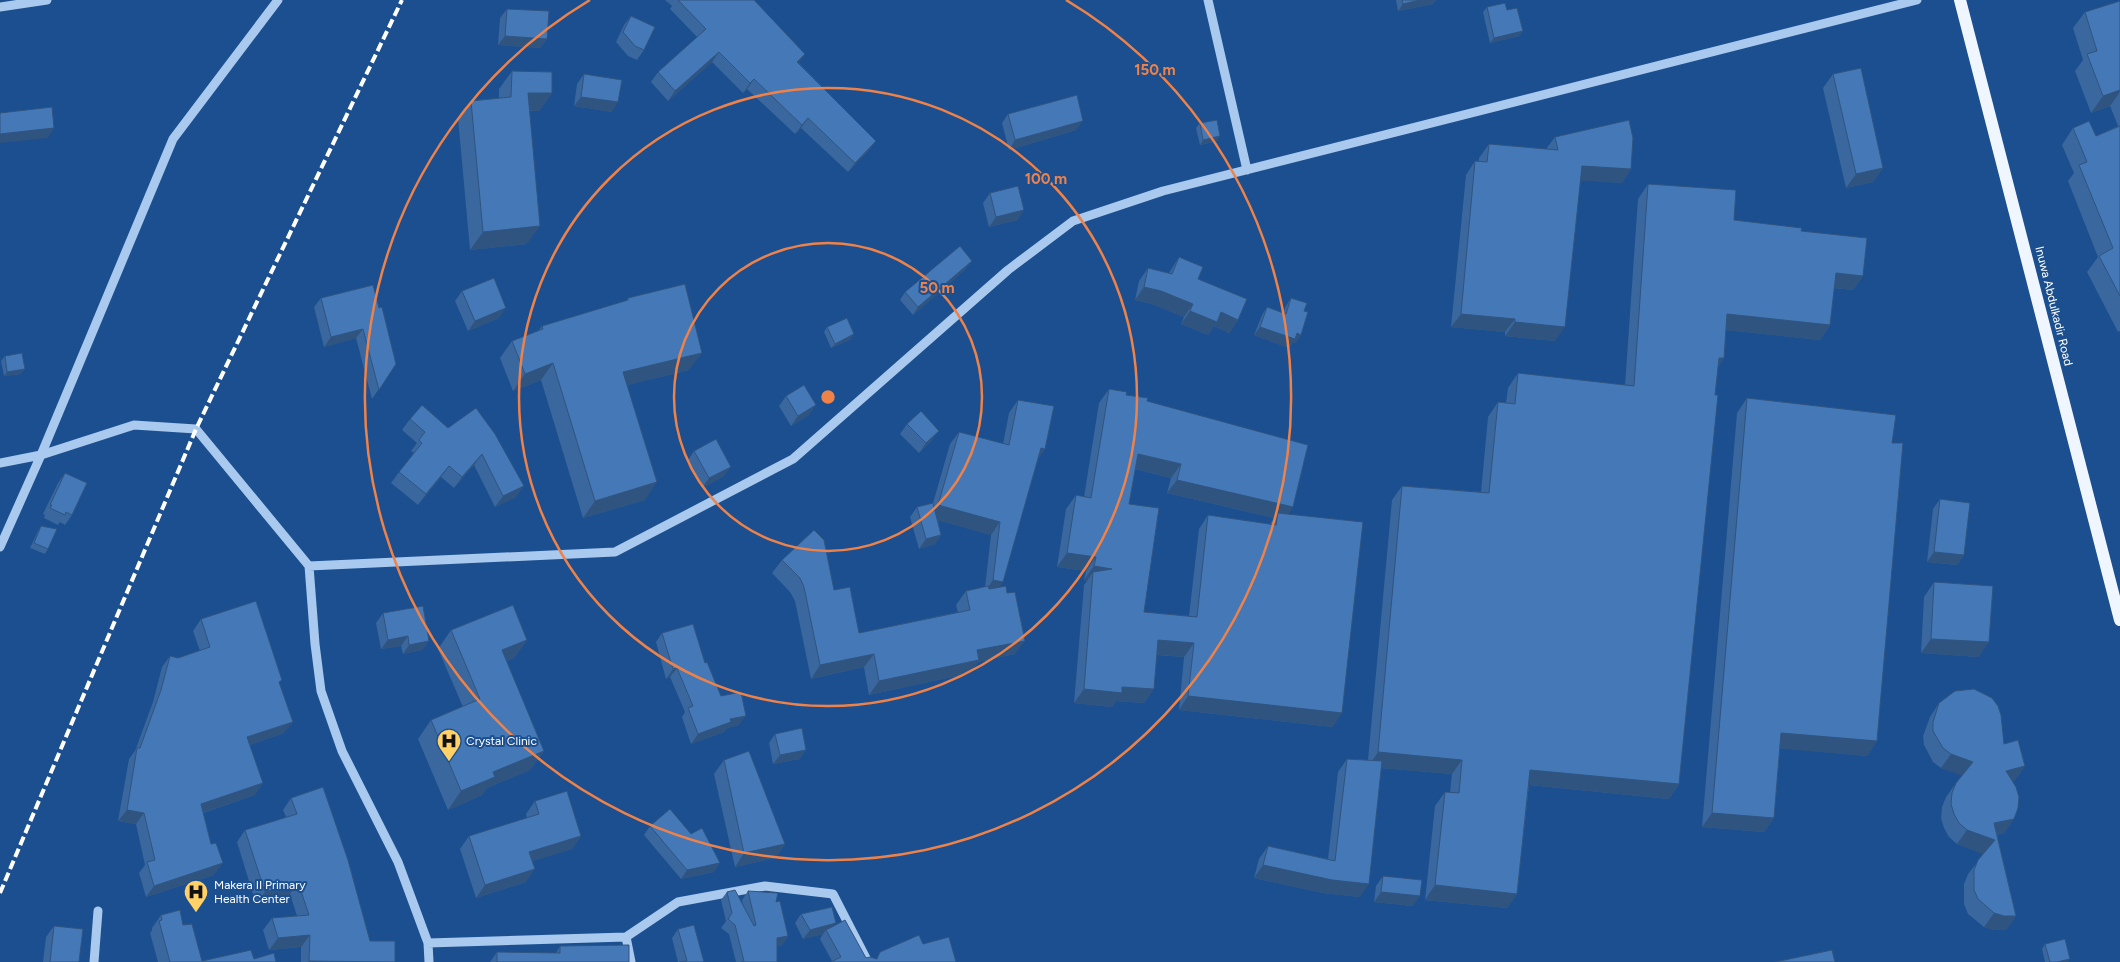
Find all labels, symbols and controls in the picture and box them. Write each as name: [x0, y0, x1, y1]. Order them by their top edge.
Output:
text: 150 m: [1134, 61, 1176, 79]
text: 100 m: [1025, 170, 1067, 188]
street label: Inuwa Abdulkadir Road: [2032, 245, 2076, 367]
text: 50 m: [919, 279, 955, 297]
centre of rings: [819, 388, 837, 406]
hospital icon: Crystal Clinic: [436, 728, 462, 762]
place label: Crystal Clinic: [466, 734, 537, 748]
place label: Makera II Primary Health Center: [214, 878, 306, 906]
hospital icon: Makera II Primary Health Center: [183, 879, 209, 913]

